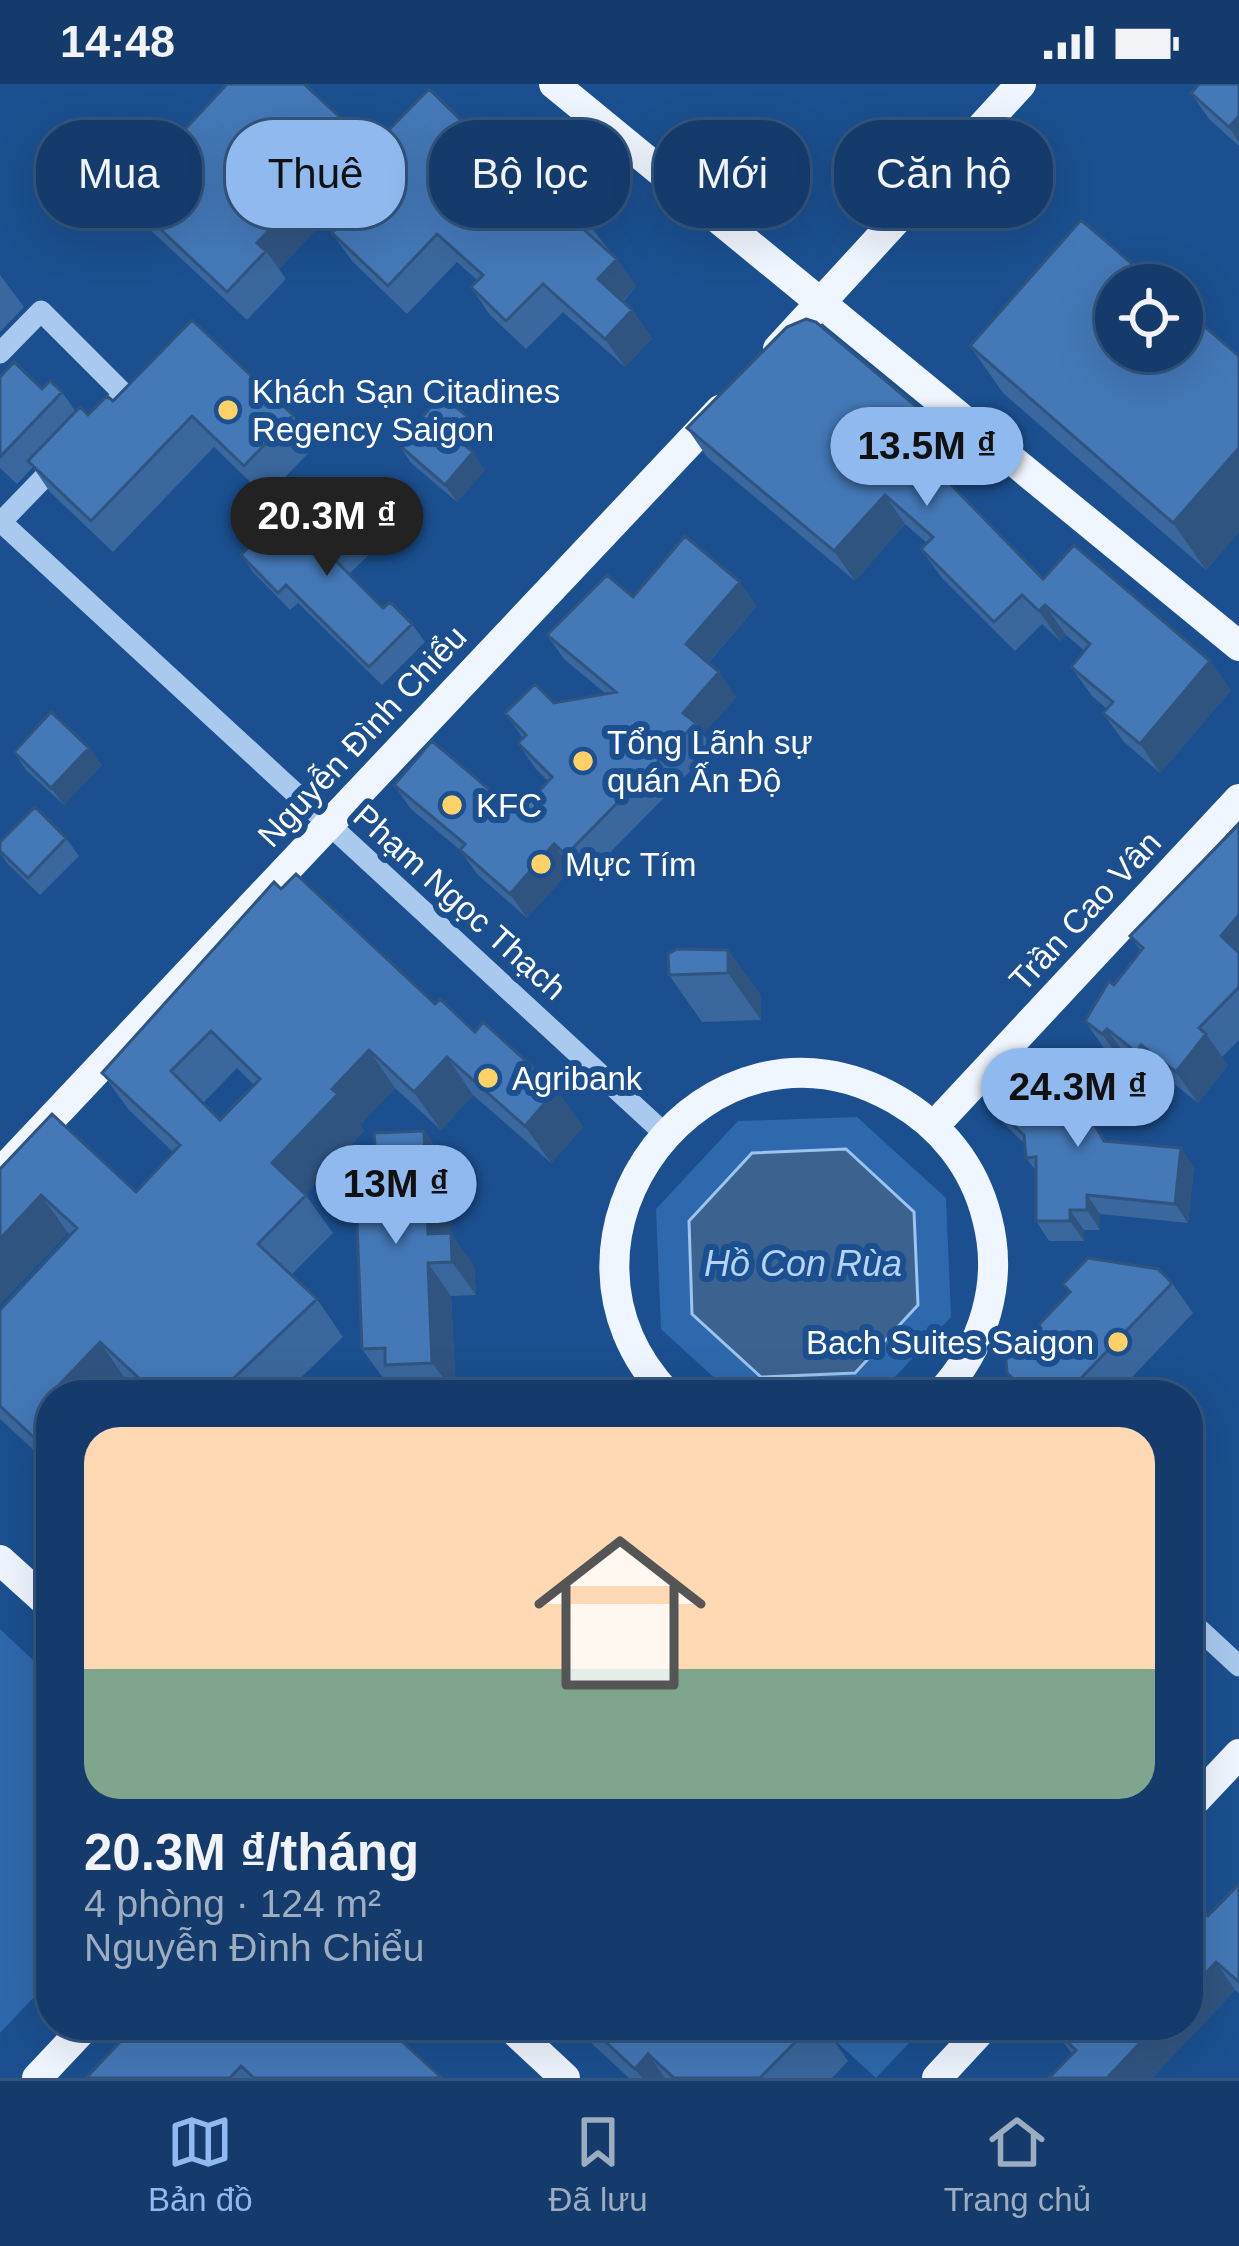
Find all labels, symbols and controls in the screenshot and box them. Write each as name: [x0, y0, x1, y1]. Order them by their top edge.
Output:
text: 14:48: [60, 16, 175, 67]
chip: Mua: [36, 120, 202, 228]
chip: Thuê: [226, 120, 405, 228]
chip: Bộ lọc: [429, 120, 630, 228]
chip: Mới: [654, 120, 810, 228]
chip: Căn hộ: [834, 120, 1053, 228]
map controls: [1095, 264, 1203, 372]
button: locate: [1095, 264, 1203, 372]
place label: Khách Sạn Citadines Regency Saigon: [252, 373, 560, 448]
marker: Khách Sạn Citadines Regency Saigon: [215, 397, 241, 423]
pin: 13.5M ₫: [816, 407, 1038, 509]
text: 13.5M ₫: [857, 424, 997, 467]
pin: 20.3M ₫: [216, 477, 438, 579]
text: 20.3M ₫: [257, 494, 397, 537]
street label: Nguyễn Đình Chiểu: [250, 618, 474, 854]
place label: Tổng Lãnh sự quán Ấn Độ: [607, 724, 813, 799]
marker: Tổng Lãnh sự quán Ấn Độ: [570, 748, 596, 774]
place label: KFC: [476, 787, 542, 824]
marker: KFC: [439, 792, 465, 818]
street label: Phạm Ngọc Thạch: [346, 797, 574, 1007]
street label: Trần Cao Vân: [1002, 824, 1168, 998]
place label: Mực Tím: [565, 846, 696, 883]
marker: Mực Tím: [528, 851, 554, 877]
pin: 24.3M ₫: [967, 1048, 1189, 1150]
place label: Agribank: [512, 1060, 643, 1097]
marker: Agribank: [475, 1065, 501, 1091]
text: 24.3M ₫: [1008, 1065, 1148, 1108]
pin: 13M ₫: [312, 1145, 480, 1247]
text: 13M ₫: [343, 1162, 449, 1205]
water label: Hồ Con Rùa: [704, 1243, 902, 1284]
place label: Bach Suites Saigon: [806, 1324, 1094, 1361]
marker: Bach Suites Saigon: [1105, 1329, 1131, 1355]
icon: home: [512, 1505, 728, 1721]
text: 20.3M ₫/tháng: [84, 1824, 419, 1881]
text: 4 phòng · 124 m²: [84, 1882, 381, 1925]
text: Nguyễn Đình Chiểu: [84, 1926, 424, 1969]
tab: Bản đồ: [148, 2109, 253, 2219]
tab: Đã lưu: [549, 2109, 648, 2219]
tab: Trang chủ: [944, 2109, 1091, 2219]

